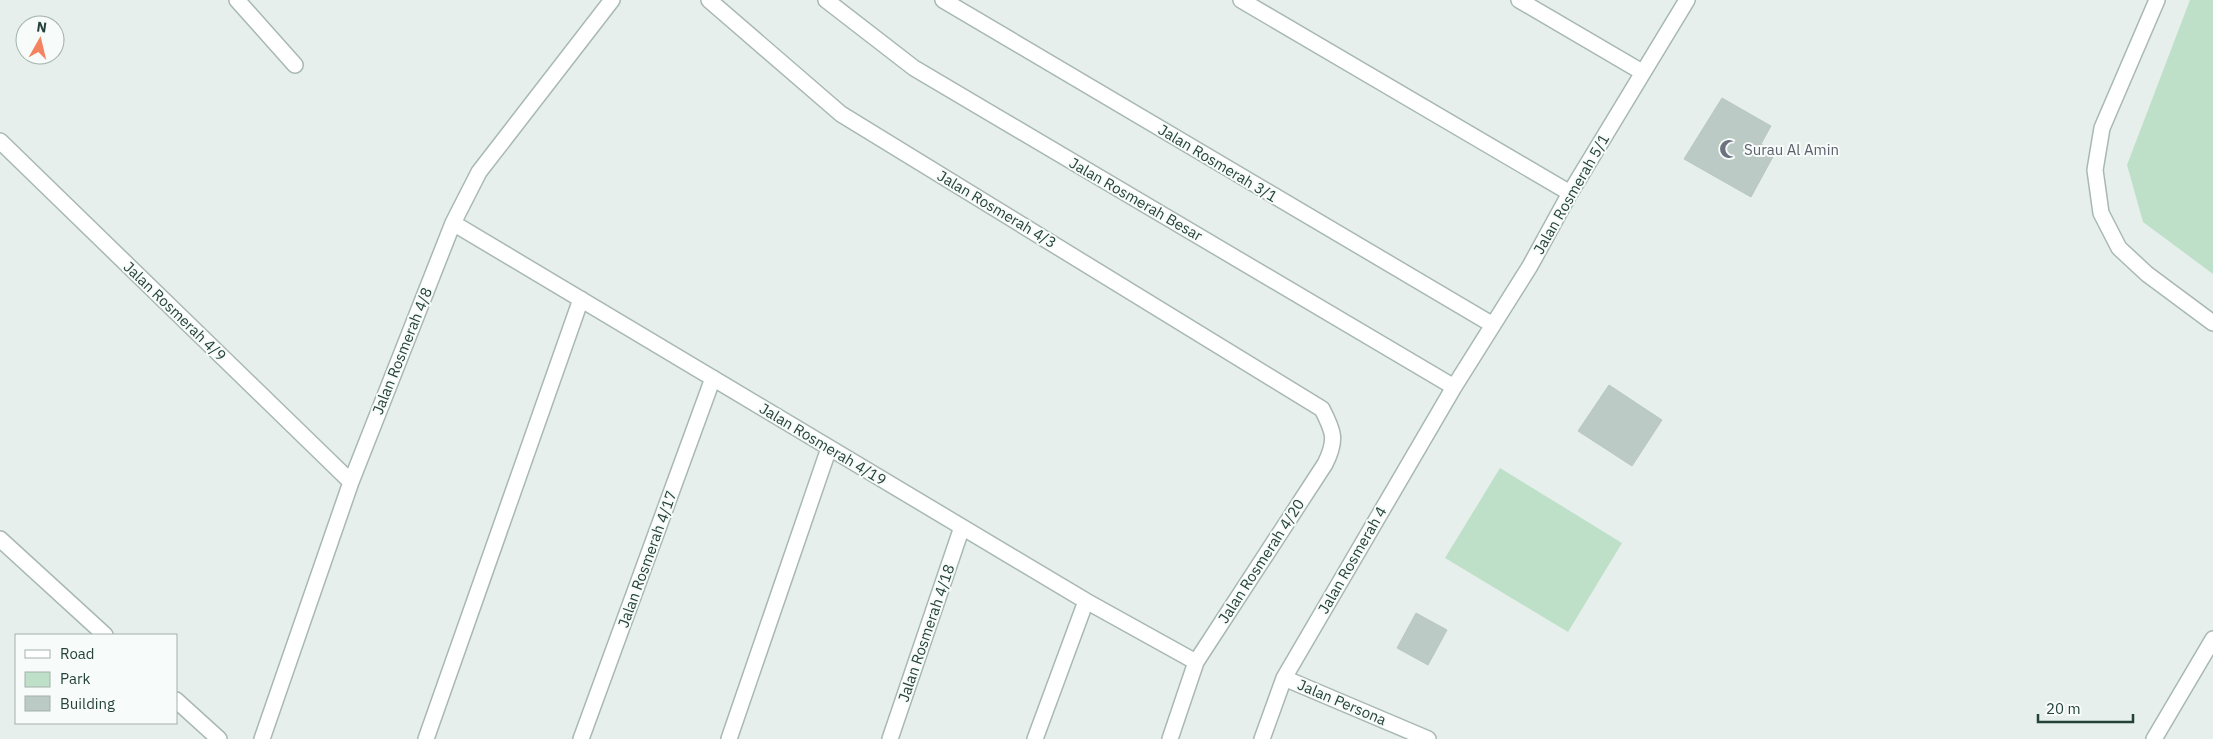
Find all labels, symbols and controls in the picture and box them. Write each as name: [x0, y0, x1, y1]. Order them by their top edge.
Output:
north arrow: [15, 15, 65, 65]
text: N: [36, 18, 48, 37]
street label: Jalan Rosmerah 3/1: [1155, 120, 1281, 206]
street label: Jalan Rosmerah 5/1: [1529, 131, 1613, 257]
mosque icon: Surau Al Amin: [1718, 138, 1740, 160]
place label: Surau Al Amin: [1744, 140, 1839, 159]
street label: Jalan Rosmerah Besar: [1066, 153, 1206, 245]
street label: Jalan Rosmerah 4/3: [934, 166, 1060, 252]
street label: Jalan Rosmerah 4/9: [120, 257, 230, 365]
street label: Jalan Rosmerah 4/8: [368, 285, 436, 417]
street label: Jalan Rosmerah 4/19: [756, 399, 890, 489]
street label: Jalan Rosmerah 4/17: [613, 488, 681, 630]
street label: Jalan Rosmerah 4/20: [1214, 495, 1308, 627]
street label: Jalan Rosmerah 4: [1314, 503, 1390, 617]
street label: Jalan Rosmerah 4/18: [893, 562, 959, 704]
legend: [15, 634, 178, 724]
text: Road: [60, 644, 95, 663]
text: Park: [60, 669, 90, 688]
street label: Jalan Persona: [1295, 675, 1389, 729]
scale bar: [2038, 692, 2133, 724]
text: Building: [60, 694, 115, 713]
text: 20 m: [2046, 699, 2081, 718]

